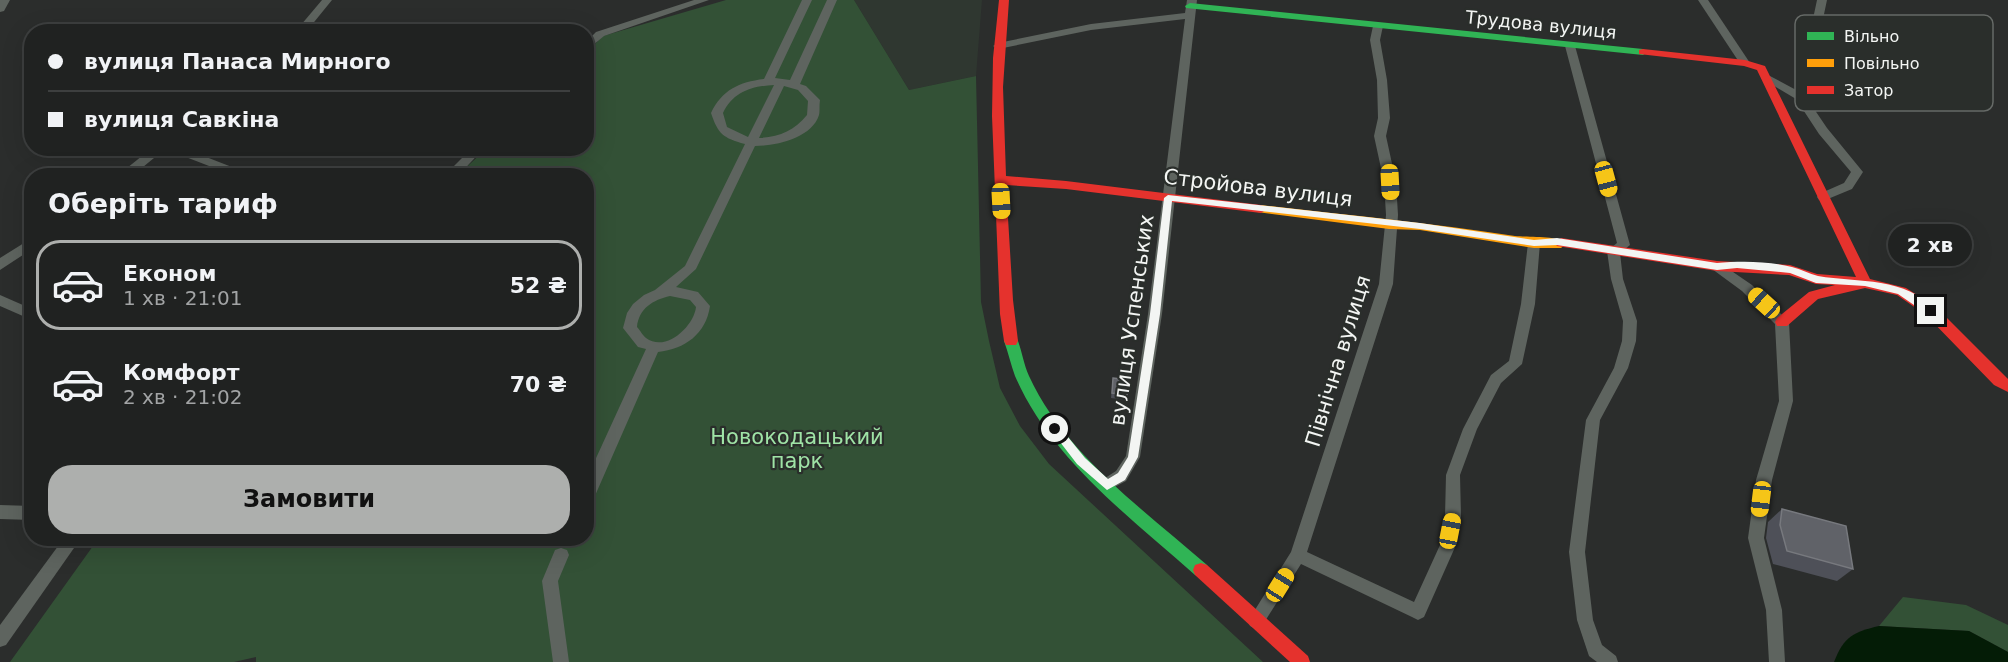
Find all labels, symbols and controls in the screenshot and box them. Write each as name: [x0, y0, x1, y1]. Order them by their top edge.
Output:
street label: Трудова вулиця: [1464, 6, 1617, 43]
legend: [1795, 15, 1993, 111]
text: Вільно: [1844, 27, 1899, 46]
text: вулиця Панаса Мирного: [84, 49, 391, 74]
text: Повільно: [1844, 54, 1920, 73]
text: Затор: [1844, 81, 1893, 100]
text: вулиця Савкіна: [84, 107, 279, 132]
car: [1593, 159, 1619, 199]
street label: Стройова вулиця: [1162, 164, 1354, 212]
car: [1380, 164, 1400, 200]
car: [991, 183, 1011, 219]
text: Оберіть тариф: [48, 188, 278, 219]
street label: вулиця Успенських: [1105, 213, 1159, 427]
callout: 2 хв: [1889, 224, 1973, 266]
text: 2 хв: [1907, 233, 1953, 257]
icon: car: [51, 258, 105, 312]
text: Економ: [123, 261, 216, 286]
street label: Північна вулиця: [1300, 272, 1376, 450]
text: 52 ₴: [510, 273, 567, 298]
car: [1745, 284, 1783, 322]
text: 1 хв · 21:01: [123, 286, 242, 310]
route end: [1917, 297, 1944, 324]
icon: car: [51, 357, 105, 411]
text: Комфорт: [123, 360, 240, 385]
text: 70 ₴: [510, 372, 567, 397]
text: 2 хв · 21:02: [123, 385, 242, 409]
route start: [1041, 415, 1068, 442]
park label: Новокодацький парк: [710, 425, 884, 473]
button: Замовити: [48, 465, 570, 534]
car: [1750, 480, 1772, 518]
car: [1438, 512, 1462, 550]
car: [1263, 565, 1297, 605]

